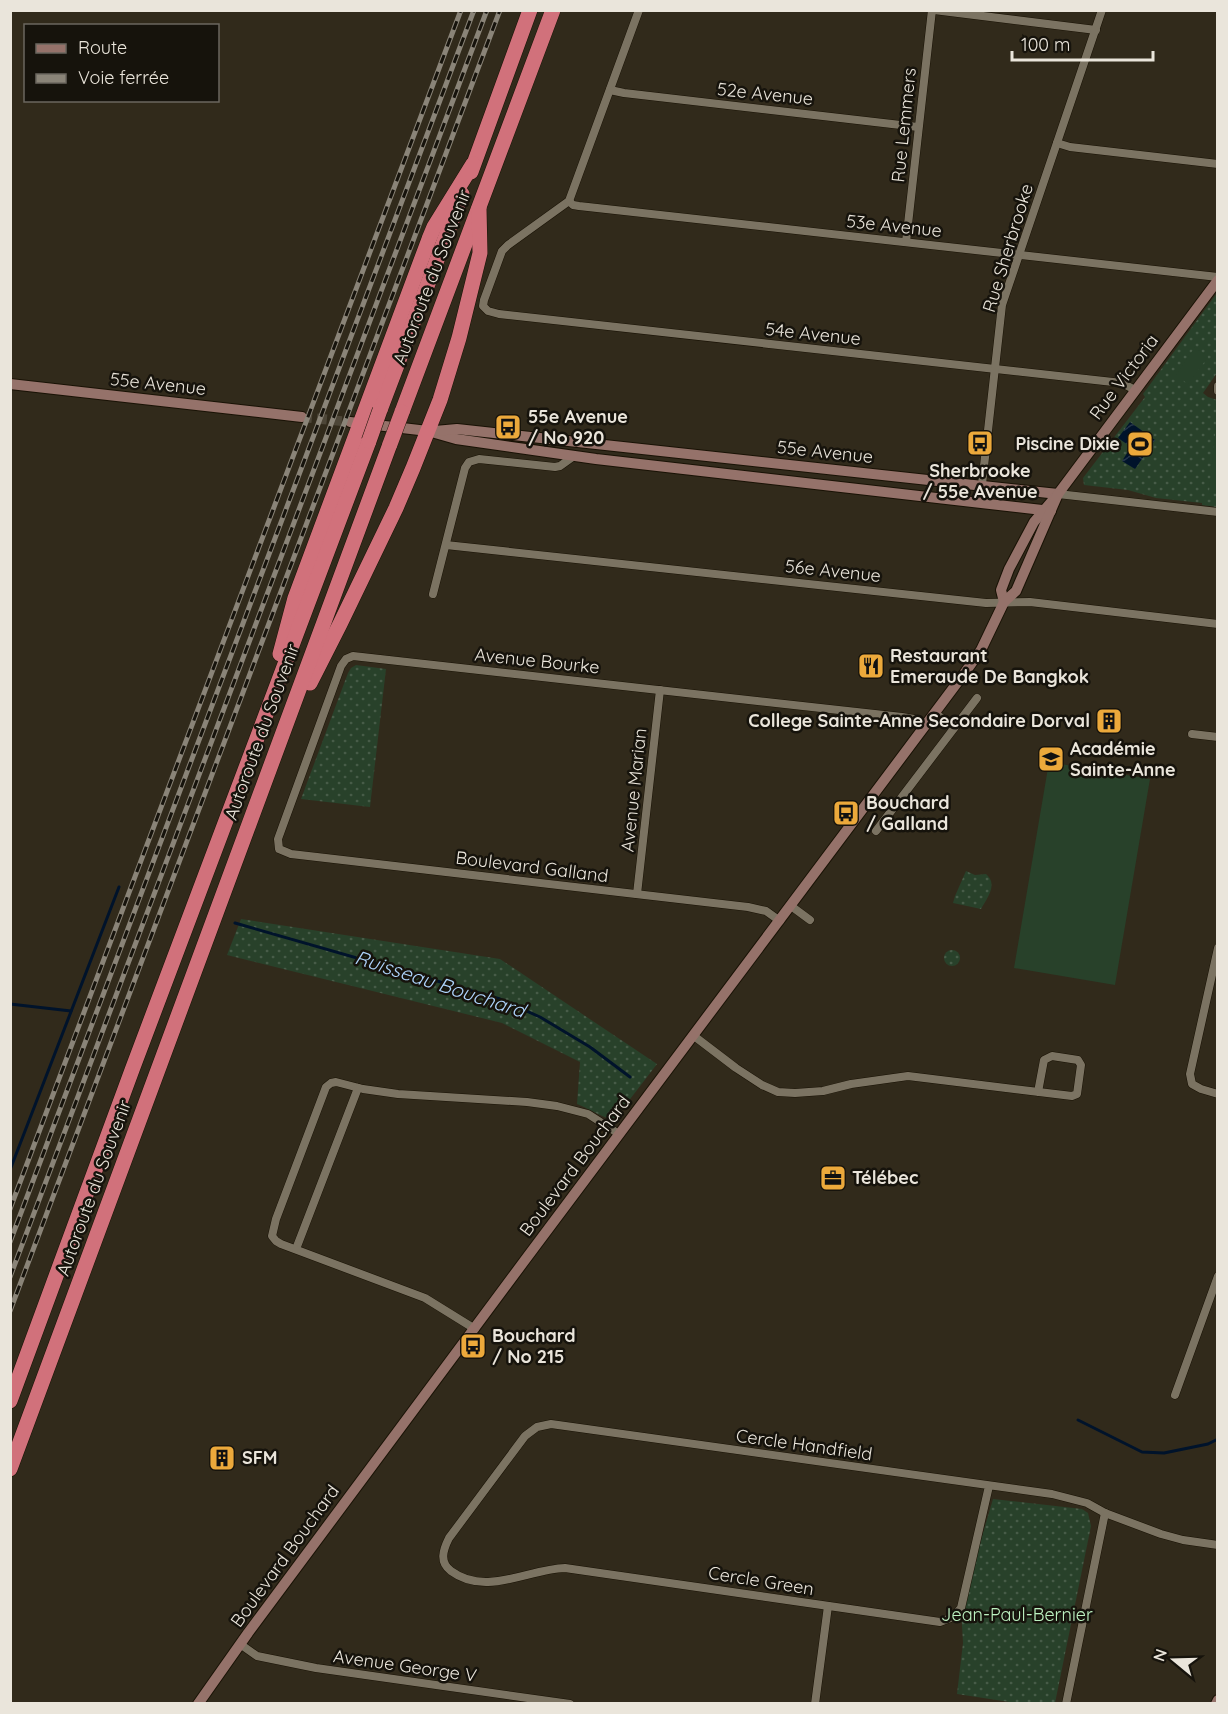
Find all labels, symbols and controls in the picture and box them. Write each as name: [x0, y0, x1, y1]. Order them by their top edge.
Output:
legend: [24, 24, 219, 102]
scale bar: [1012, 24, 1153, 62]
text: 100 m: [1021, 33, 1070, 56]
text: Route: [78, 36, 127, 59]
text: Voie ferrée: [78, 66, 169, 89]
street label: Rue Lemmers: [886, 66, 921, 183]
street label: 52e Avenue: [716, 77, 814, 110]
street label: Rue Sherbrooke: [977, 181, 1038, 315]
street label: Autoroute du Souvenir: [388, 186, 476, 368]
street label: 53e Avenue: [845, 209, 943, 242]
street label: 54e Avenue: [764, 317, 862, 350]
street label: Rue Victoria: [1084, 329, 1163, 424]
street label: 55e Avenue: [109, 367, 207, 400]
place label: 55e Avenue / No 920: [528, 405, 628, 449]
bus stop icon: 55e Avenue / No 920: [493, 412, 523, 442]
bus stop icon: Sherbrooke / 55e Avenue: [965, 428, 995, 458]
sports icon: Piscine Dixie: [1125, 429, 1155, 459]
place label: Piscine Dixie: [1015, 432, 1120, 455]
street label: 55e Avenue: [776, 435, 874, 468]
place label: Sherbrooke / 55e Avenue: [922, 459, 1038, 503]
street label: 56e Avenue: [784, 554, 882, 587]
street label: Autoroute du Souvenir: [219, 641, 304, 823]
street label: Avenue Bourke: [473, 643, 601, 679]
place label: Restaurant Emeraude De Bangkok: [890, 644, 1089, 688]
restaurant icon: Restaurant Emeraude De Bangkok: [856, 651, 886, 681]
building icon: College Sainte-Anne Secondaire Dorval: [1094, 706, 1124, 736]
place label: College Sainte-Anne Secondaire Dorval: [748, 709, 1090, 732]
street label: Avenue Marian: [616, 727, 651, 853]
place label: Académie Sainte-Anne: [1070, 737, 1176, 781]
school or university icon: Académie Sainte-Anne: [1036, 744, 1066, 774]
place label: Bouchard / Galland: [866, 791, 950, 835]
bus stop icon: Bouchard / Galland: [831, 798, 861, 828]
street label: Boulevard Galland: [454, 846, 610, 887]
water label: Ruisseau Bouchard: [352, 944, 531, 1024]
street label: Boulevard Bouchard: [514, 1091, 635, 1241]
street label: Autoroute du Souvenir: [51, 1097, 136, 1279]
office icon: Télébec: [818, 1163, 848, 1193]
place label: Télébec: [852, 1166, 918, 1189]
place label: Bouchard / No 215: [492, 1324, 576, 1368]
bus stop icon: Bouchard / No 215: [458, 1331, 488, 1361]
street label: Cercle Handfield: [734, 1424, 874, 1465]
building icon: SFM: [207, 1443, 237, 1473]
place label: SFM: [242, 1446, 278, 1469]
street label: Boulevard Bouchard: [225, 1480, 344, 1631]
street label: Cercle Green: [707, 1561, 816, 1600]
park label: Jean-Paul-Bernier: [941, 1603, 1093, 1626]
north arrow: [1144, 1630, 1204, 1690]
street label: Avenue George V: [332, 1644, 478, 1687]
text: N: [1148, 1646, 1171, 1664]

